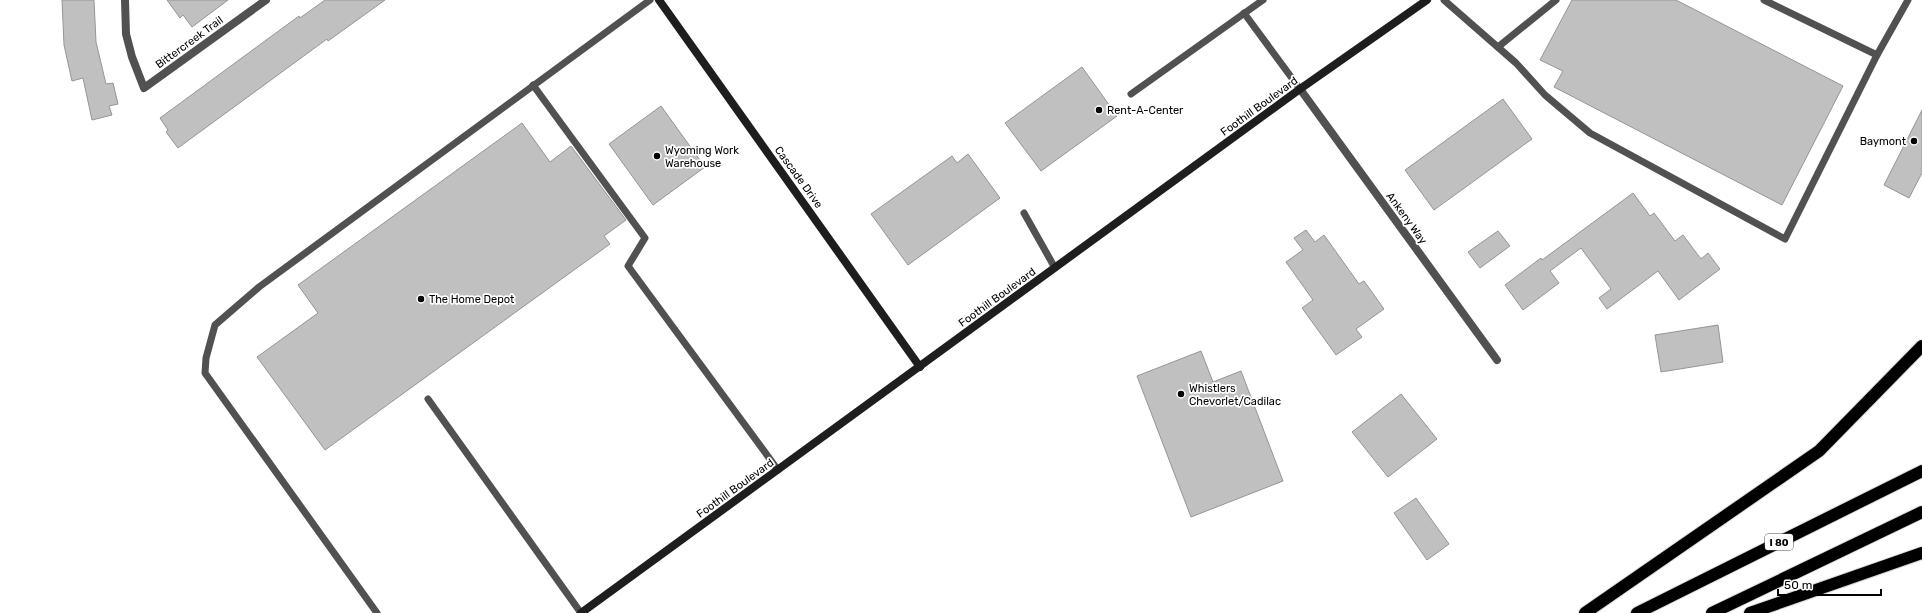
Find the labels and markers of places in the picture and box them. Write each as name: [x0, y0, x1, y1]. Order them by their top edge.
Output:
place label: Rent-A-Center: [1107, 104, 1184, 117]
marker: Rent-A-Center: [1094, 105, 1104, 115]
place label: Baymont: [1860, 135, 1907, 148]
marker: Baymont: [1909, 136, 1919, 146]
place label: Wyoming Work Warehouse: [665, 144, 739, 170]
marker: Wyoming Work Warehouse: [652, 151, 662, 161]
place label: The Home Depot: [429, 293, 515, 306]
marker: The Home Depot: [416, 294, 426, 304]
place label: Whistlers Chevorlet/Cadilac: [1189, 382, 1281, 408]
marker: Whistlers Chevorlet/Cadilac: [1176, 389, 1186, 399]

